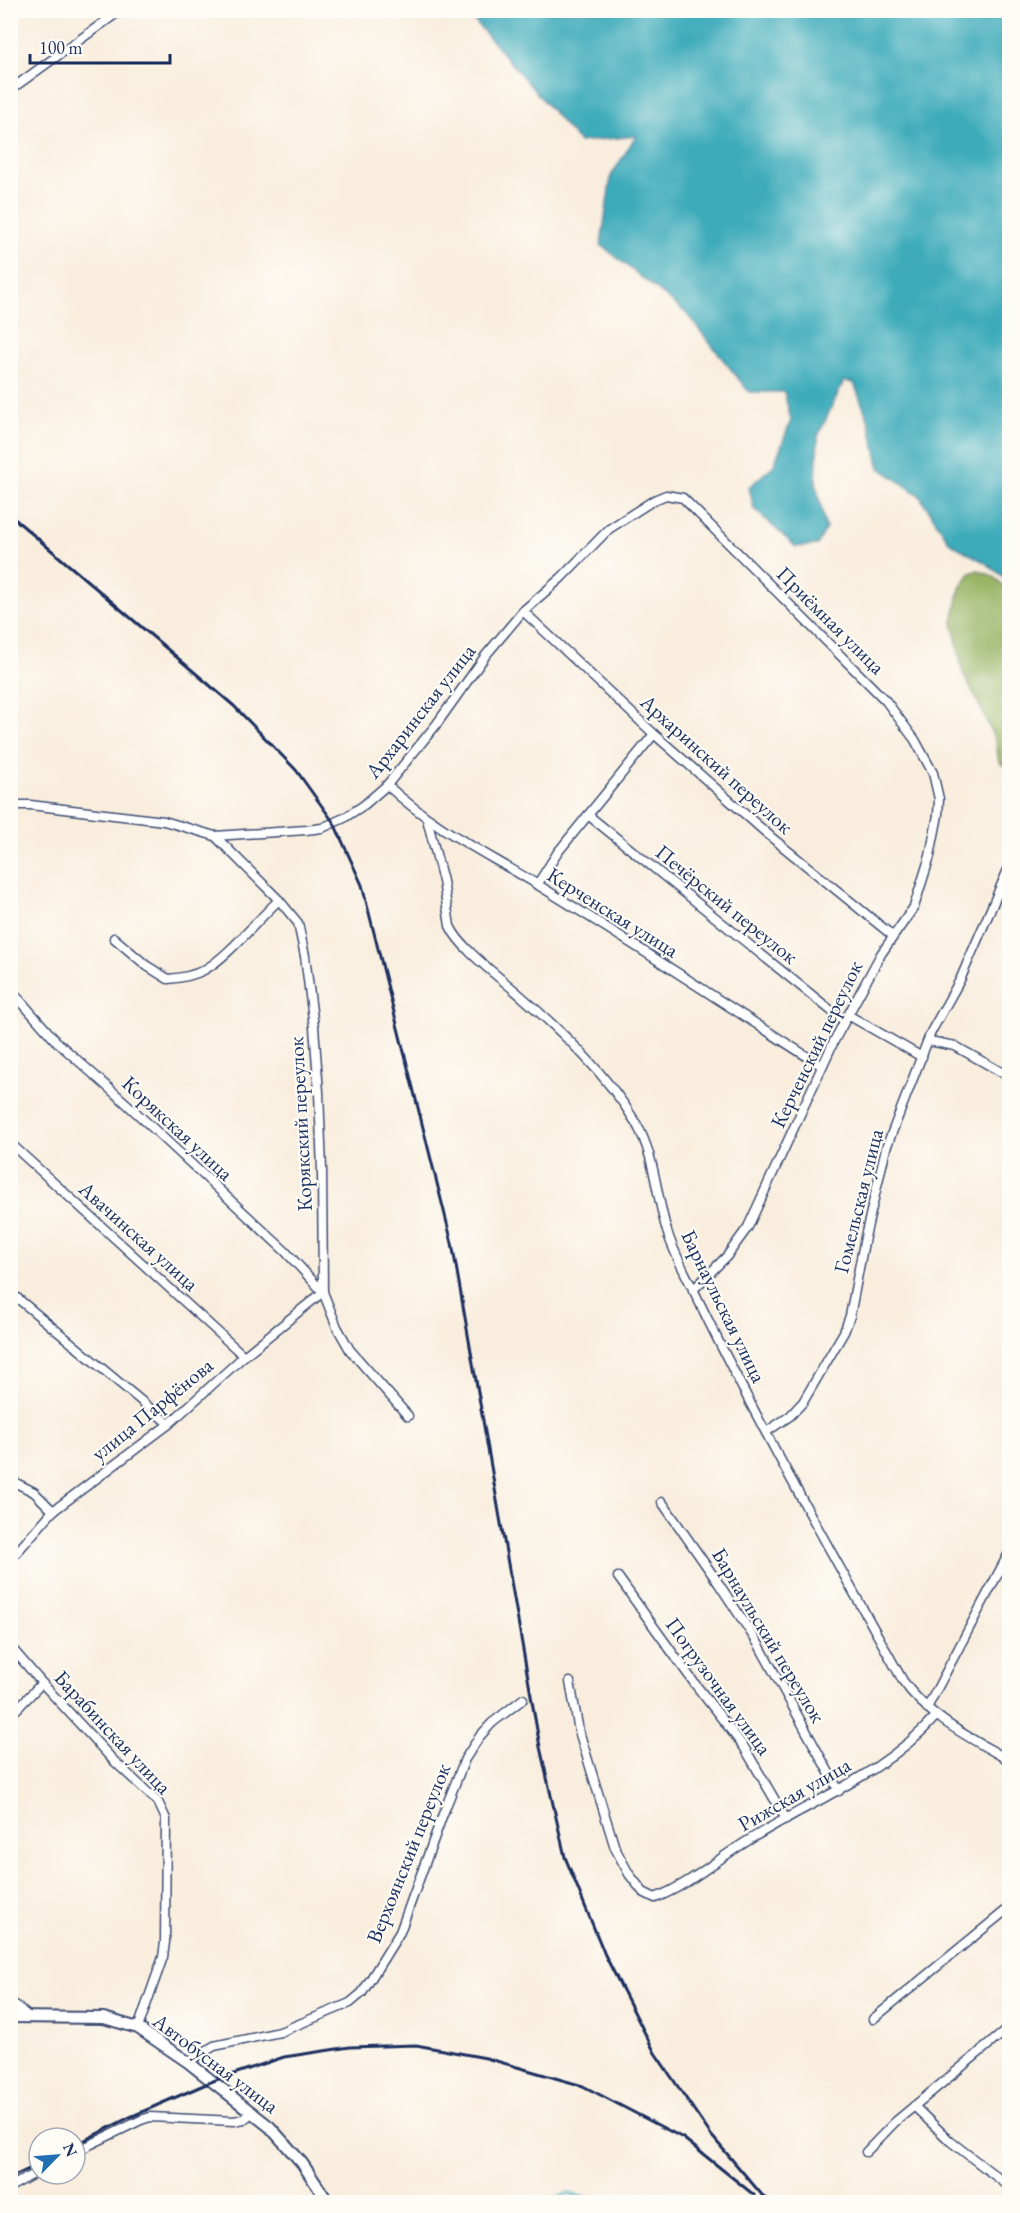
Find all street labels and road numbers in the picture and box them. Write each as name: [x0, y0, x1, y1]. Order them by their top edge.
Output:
street label: Приёмная улица: [771, 560, 891, 680]
street label: Архаринская улица: [358, 638, 481, 785]
street label: Архаринский переулок: [634, 688, 799, 840]
street label: Печёрский переулок: [650, 838, 804, 970]
street label: Керченская улица: [542, 861, 684, 964]
street label: Керченский переулок: [764, 956, 868, 1132]
street label: Корякский переулок: [282, 1036, 318, 1212]
street label: Корякская улица: [117, 1070, 240, 1187]
street label: Гомельская улица: [827, 1125, 889, 1276]
street label: Авачинская улица: [73, 1175, 205, 1297]
street label: Барнаульская улица: [675, 1225, 773, 1387]
street label: улица Парфёнова: [86, 1351, 219, 1466]
street label: Барнаульский переулок: [706, 1542, 832, 1728]
street label: Погрузочная улица: [660, 1612, 779, 1761]
street label: Барабинская улица: [49, 1664, 178, 1800]
street label: Рижская улица: [733, 1751, 856, 1837]
street label: Верхоянский переулок: [360, 1759, 456, 1947]
street label: Автобусная улица: [147, 2006, 285, 2119]

